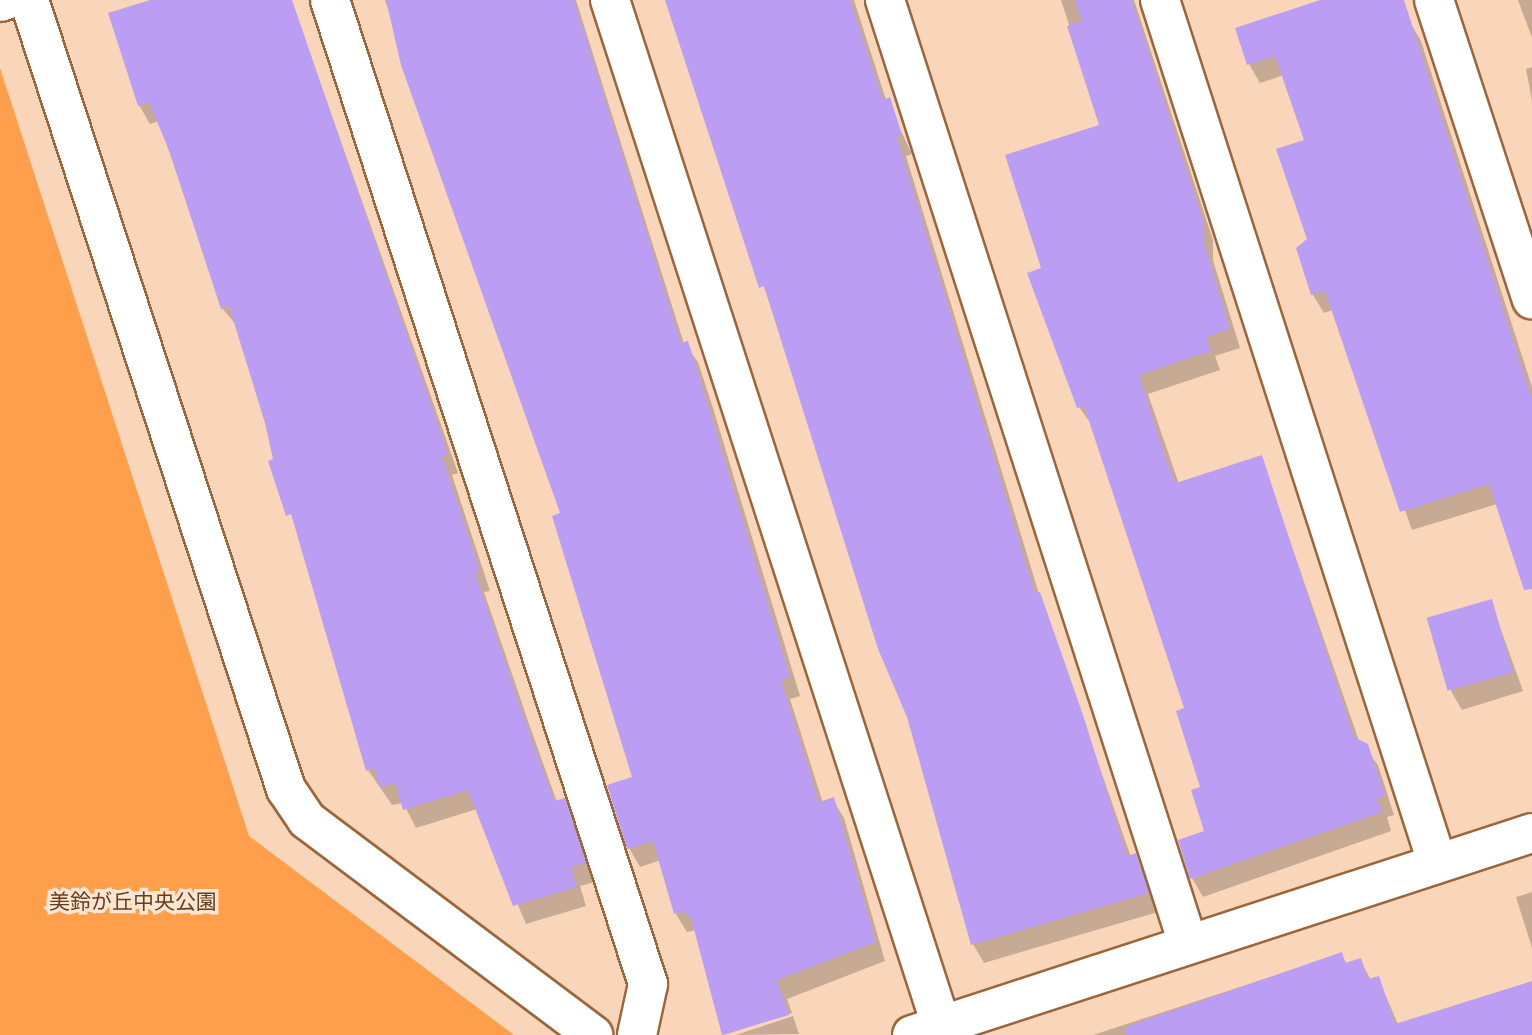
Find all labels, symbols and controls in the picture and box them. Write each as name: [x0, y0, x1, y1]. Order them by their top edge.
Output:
park label: 美鈴が丘中央公園: [49, 889, 217, 915]

